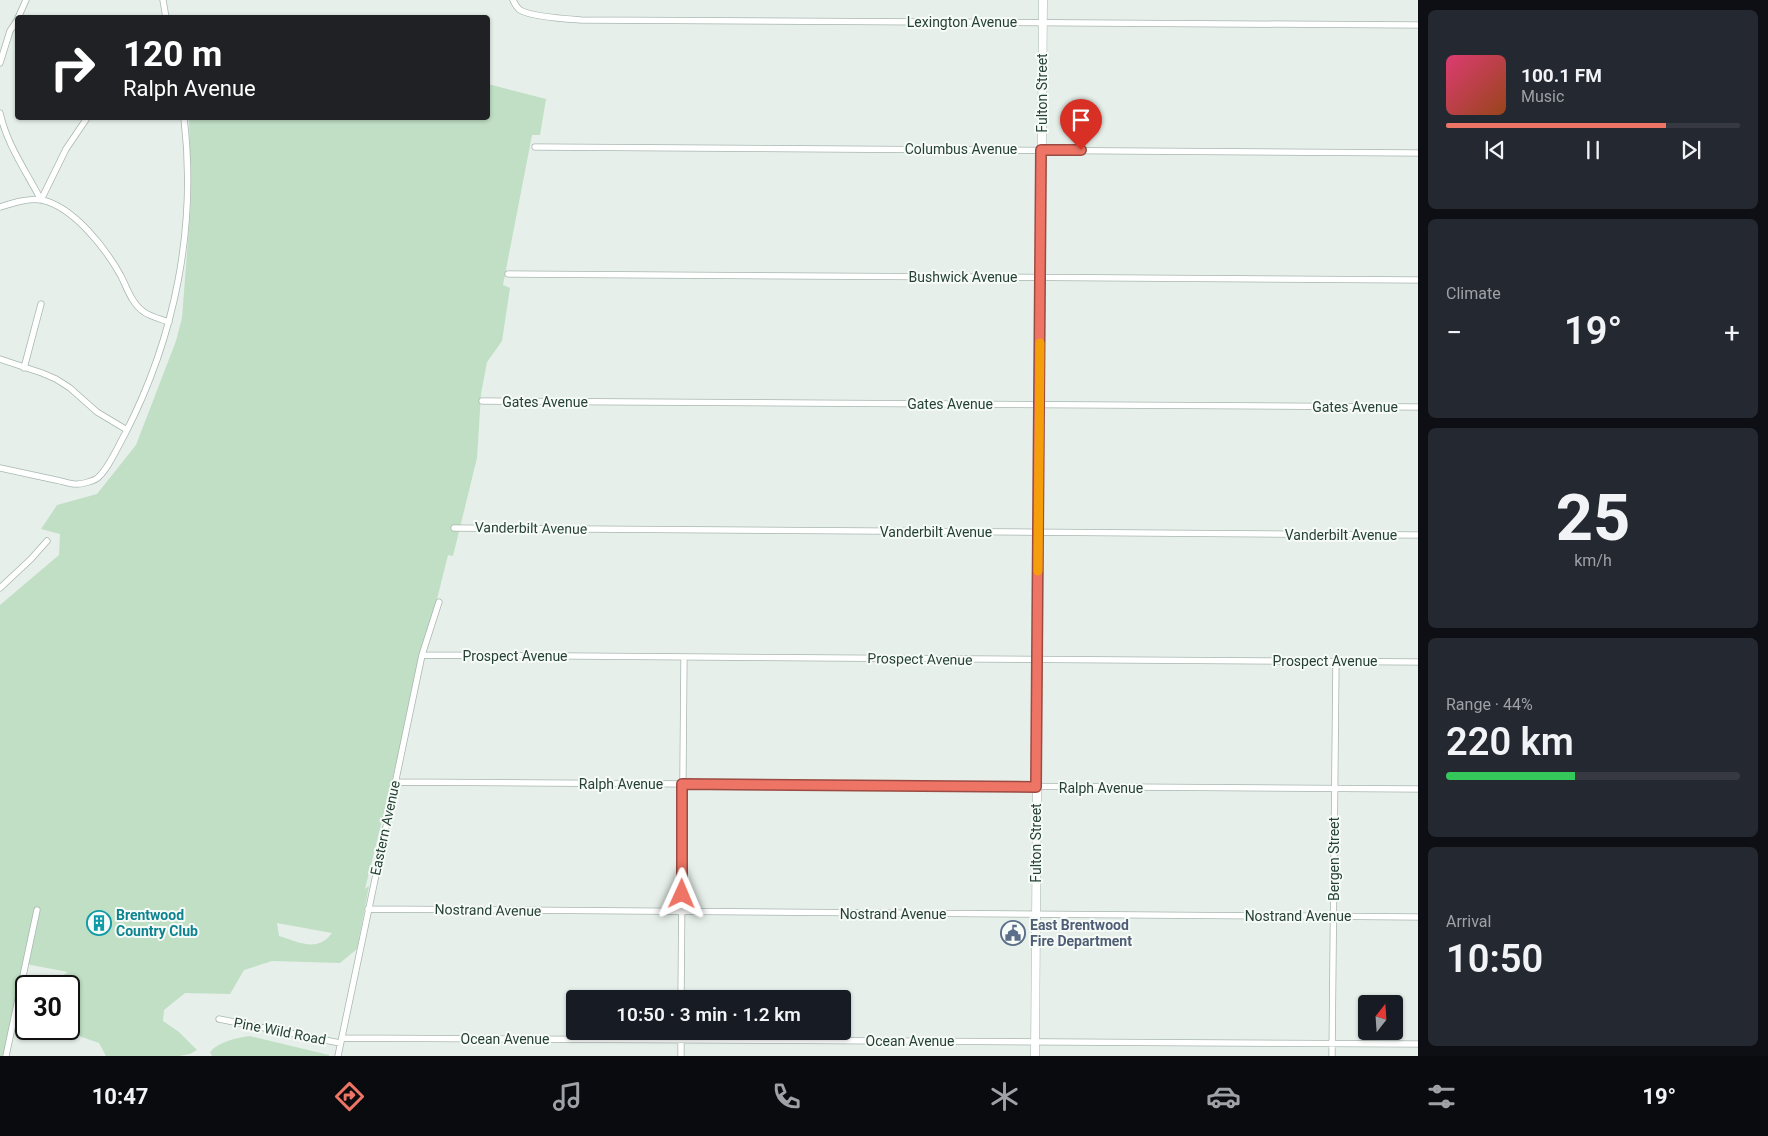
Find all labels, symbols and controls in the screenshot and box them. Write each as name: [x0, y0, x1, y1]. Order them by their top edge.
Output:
street label: Lexington Avenue: [907, 14, 1017, 30]
text: 120 m: [123, 34, 222, 75]
icon: right: [40, 35, 105, 100]
street label: Fulton Street: [1034, 53, 1050, 133]
text: 100.1 FM: [1521, 64, 1602, 87]
text: Ralph Avenue: [123, 76, 256, 101]
text: Music: [1521, 87, 1564, 106]
pin: [1060, 99, 1102, 150]
icon: arrive: [1067, 106, 1095, 134]
icon: previous: [1481, 136, 1509, 164]
icon: pause: [1579, 136, 1607, 164]
icon: next: [1677, 136, 1705, 164]
street label: Columbus Avenue: [905, 141, 1017, 157]
street label: Bushwick Avenue: [909, 269, 1017, 285]
text: Climate: [1446, 284, 1501, 303]
text: 19°: [1564, 309, 1622, 353]
text: −: [1446, 316, 1462, 349]
text: +: [1724, 316, 1740, 349]
street label: Gates Avenue: [502, 394, 588, 410]
street label: Gates Avenue: [907, 396, 993, 412]
street label: Gates Avenue: [1312, 399, 1398, 415]
text: 25: [1556, 480, 1630, 556]
street label: Vanderbilt Avenue: [475, 519, 587, 537]
street label: Vanderbilt Avenue: [880, 524, 992, 540]
street label: Vanderbilt Avenue: [1285, 527, 1397, 543]
text: km/h: [1574, 551, 1612, 570]
street label: Prospect Avenue: [462, 648, 568, 664]
street label: Prospect Avenue: [867, 650, 973, 668]
street label: Prospect Avenue: [1272, 653, 1378, 669]
text: Range · 44%: [1446, 695, 1533, 714]
text: 220 km: [1446, 720, 1574, 764]
street label: Ralph Avenue: [579, 776, 663, 792]
street label: Eastern Avenue: [367, 779, 403, 877]
street label: Ralph Avenue: [1059, 780, 1143, 796]
street label: Fulton Street: [1028, 803, 1044, 883]
street label: Bergen Street: [1326, 816, 1342, 901]
position arrow: [655, 867, 707, 919]
street label: Nostrand Avenue: [434, 901, 542, 919]
street label: Nostrand Avenue: [840, 906, 946, 922]
place label: Brentwood Country Club: [116, 907, 198, 939]
street label: Nostrand Avenue: [1245, 908, 1351, 924]
building icon: Brentwood Country Club: [86, 910, 112, 936]
text: Arrival: [1446, 912, 1491, 931]
place label: East Brentwood Fire Department: [1030, 917, 1132, 949]
public building icon: East Brentwood Fire Department: [1000, 920, 1026, 946]
text: 10:50: [1446, 937, 1543, 981]
speed limit sign: 30: [15, 975, 80, 1040]
north arrow: [1358, 995, 1402, 1040]
map controls: [1358, 995, 1403, 1040]
text: 10:50 · 3 min · 1.2 km: [616, 1003, 801, 1026]
street label: Pine Wild Road: [233, 1014, 327, 1048]
street label: Ocean Avenue: [461, 1031, 549, 1047]
street label: Ocean Avenue: [866, 1033, 954, 1049]
icon: directions: [332, 1079, 367, 1114]
icon: music: [550, 1079, 585, 1114]
icon: phone: [769, 1079, 804, 1114]
icon: climate: [987, 1079, 1022, 1114]
icon: car: [1206, 1079, 1241, 1114]
icon: filters: [1424, 1079, 1459, 1114]
text: 10:47: [92, 1084, 148, 1109]
text: 19°: [1642, 1084, 1676, 1109]

